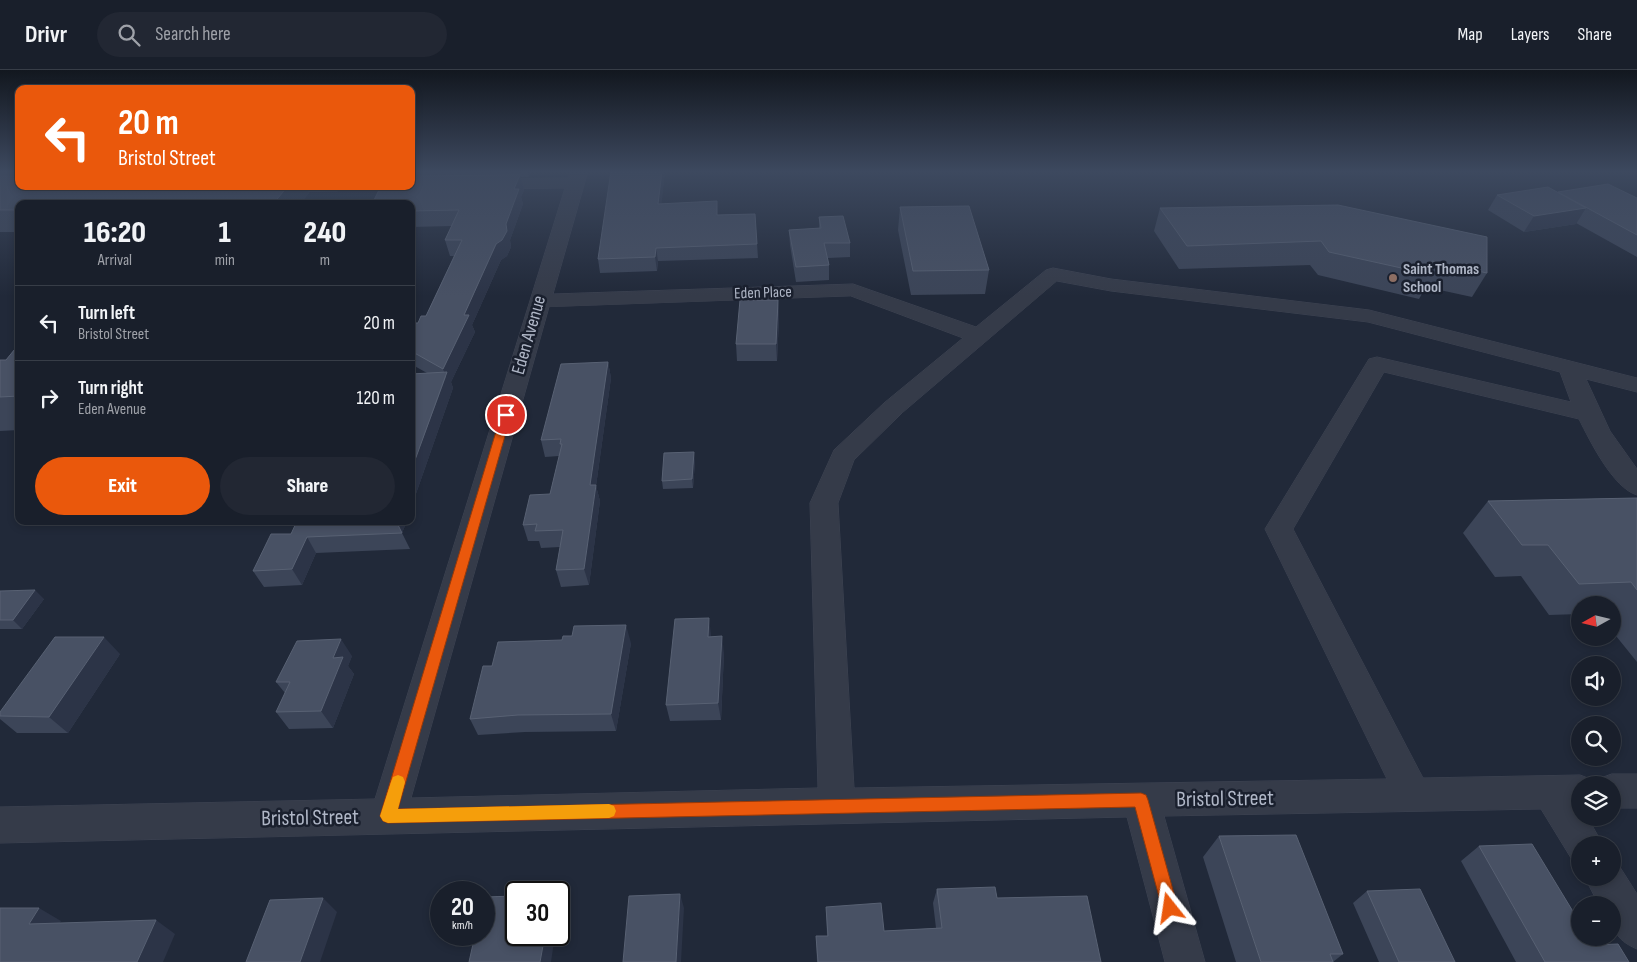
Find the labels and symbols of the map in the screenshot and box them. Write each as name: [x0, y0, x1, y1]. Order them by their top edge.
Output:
place label: Saint Thomas School: [1403, 260, 1479, 297]
marker: Saint Thomas School: [1387, 272, 1399, 284]
street label: Eden Place: [734, 282, 792, 304]
street label: Eden Avenue: [507, 293, 551, 377]
pin: [485, 394, 527, 436]
north arrow: [1571, 596, 1621, 646]
street label: Bristol Street: [1176, 785, 1274, 813]
street label: Bristol Street: [261, 804, 359, 832]
speed limit sign: 30: [505, 881, 570, 946]
position arrow: [1143, 881, 1195, 933]

